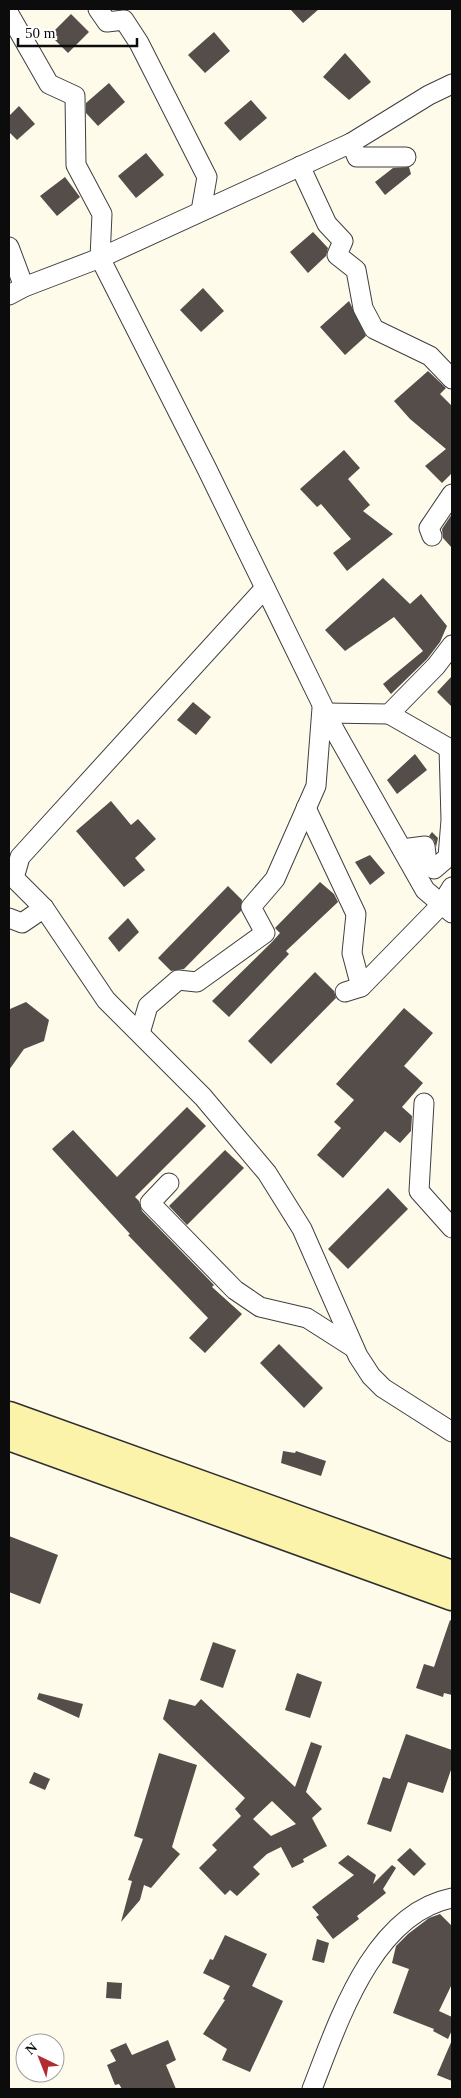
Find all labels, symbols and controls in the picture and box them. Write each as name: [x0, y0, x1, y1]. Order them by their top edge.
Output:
scale bar: [18, 15, 136, 47]
text: 50 m: [25, 25, 56, 41]
north arrow: [15, 2033, 65, 2083]
text: N: [23, 2040, 40, 2058]

